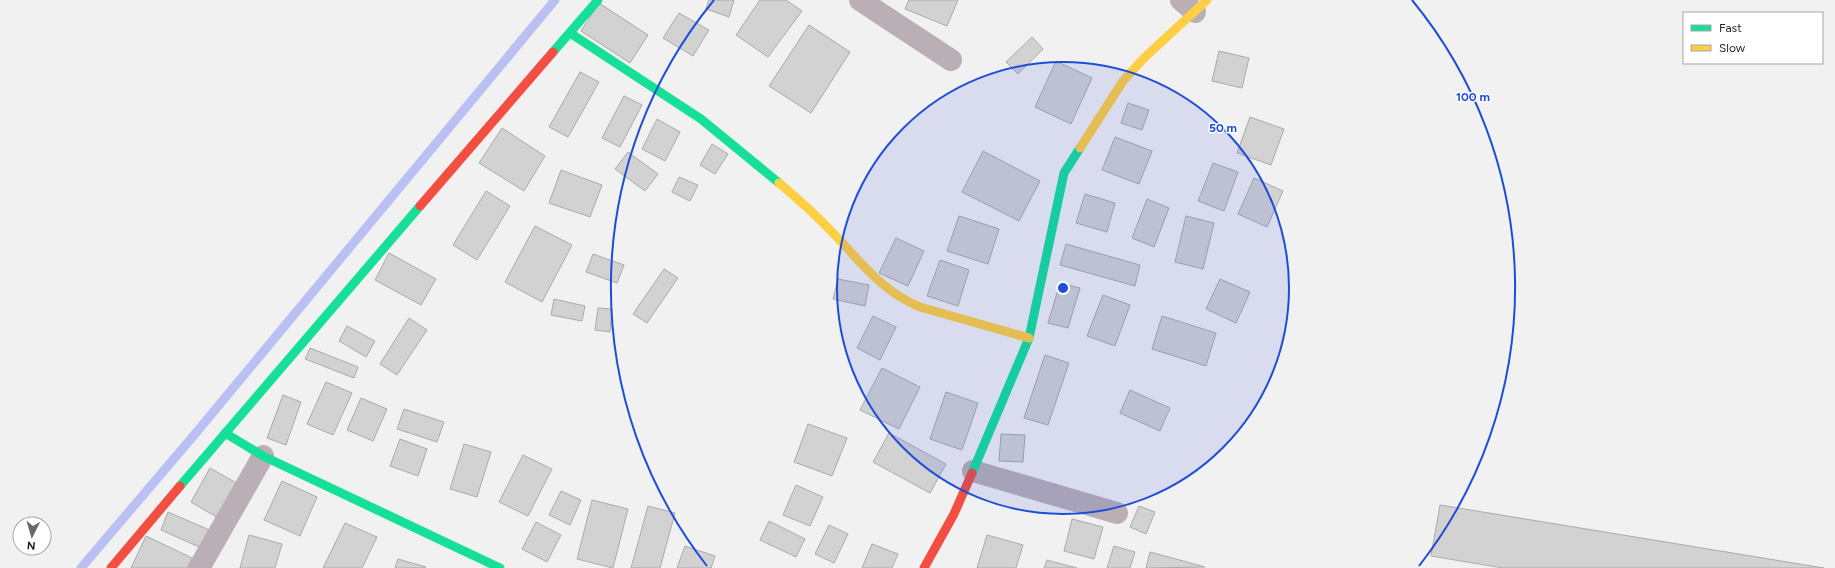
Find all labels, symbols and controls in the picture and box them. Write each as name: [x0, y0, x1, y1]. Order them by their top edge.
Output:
legend: [1683, 12, 1823, 64]
text: Fast: [1719, 21, 1742, 35]
text: Slow: [1719, 41, 1746, 55]
text: 100 m: [1456, 90, 1490, 104]
text: 50 m: [1209, 121, 1237, 135]
centre of rings: [1056, 281, 1070, 295]
north arrow: [12, 516, 52, 556]
text: N: [26, 539, 36, 552]

